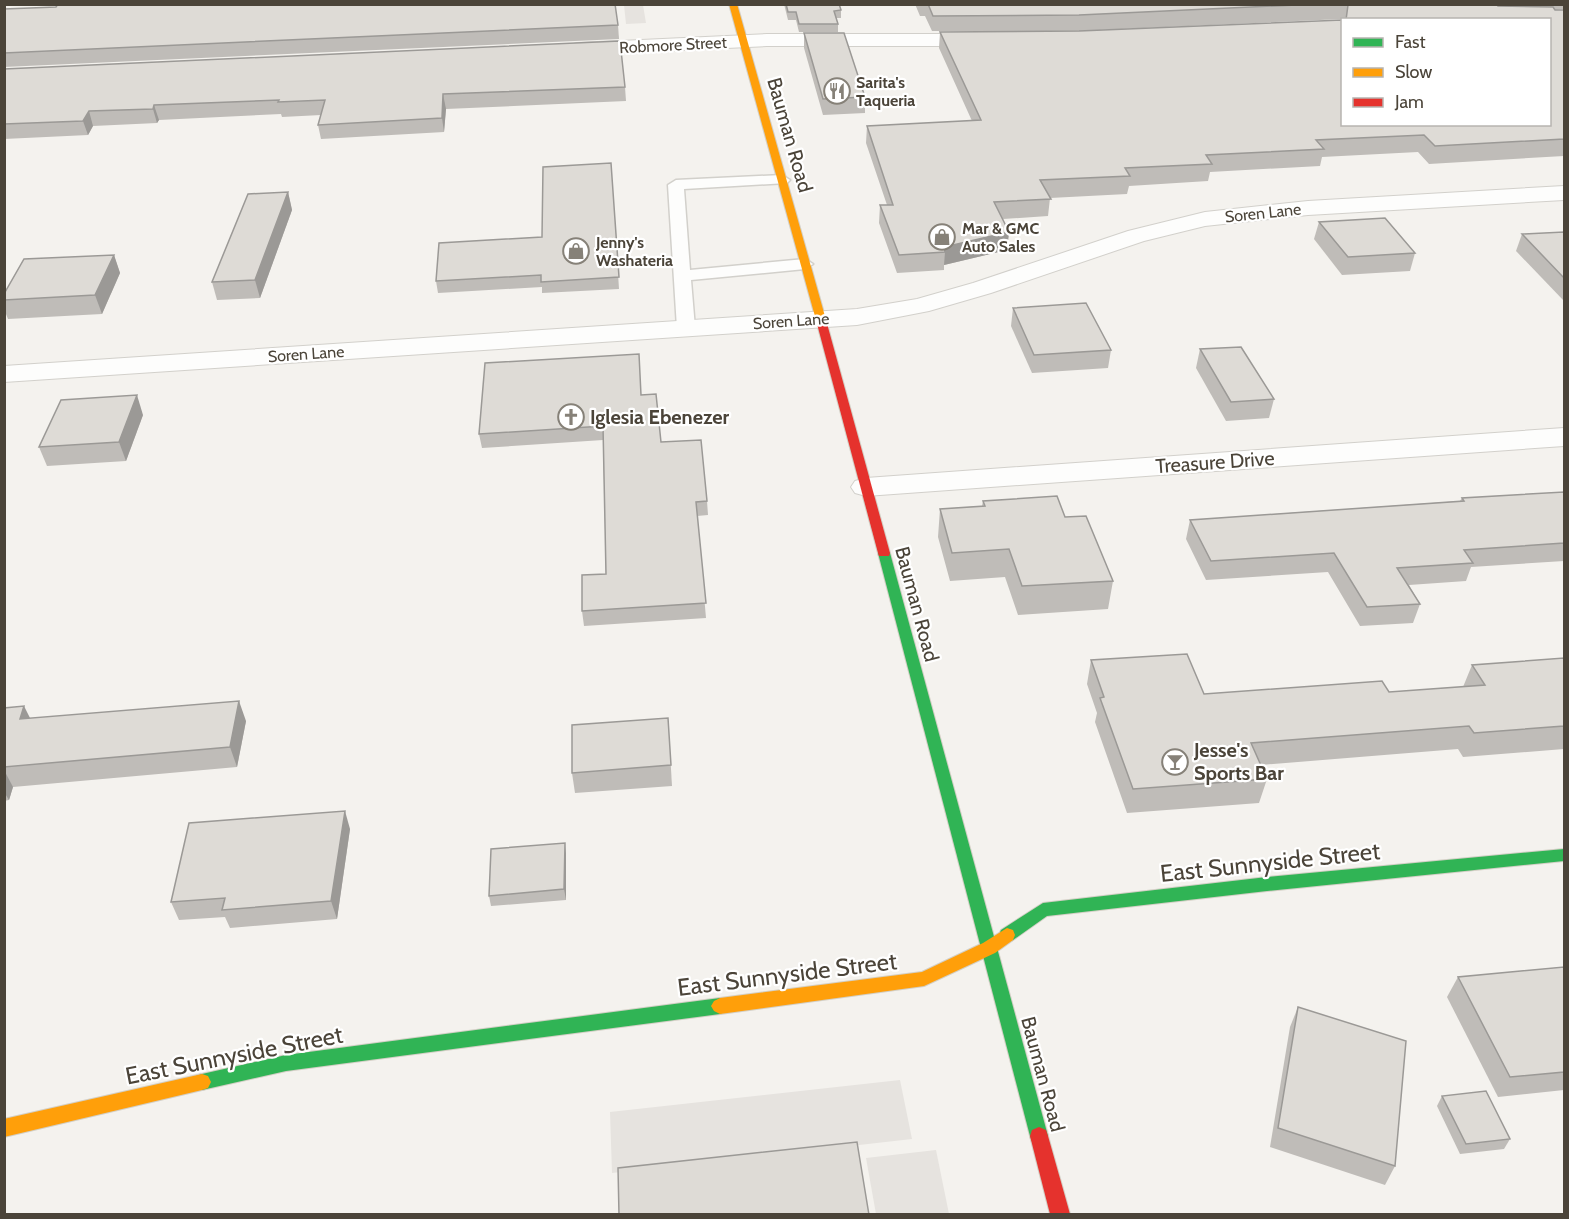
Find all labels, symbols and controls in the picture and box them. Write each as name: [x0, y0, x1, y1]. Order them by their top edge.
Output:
legend: [1341, 18, 1551, 126]
text: Fast: [1395, 31, 1426, 53]
street label: Robmore Street: [619, 33, 728, 57]
text: Slow: [1395, 61, 1432, 83]
place label: Sarita's Taqueria: [856, 73, 915, 110]
street label: Bauman Road: [762, 75, 818, 195]
restaurant icon: Sarita's Taqueria: [822, 76, 852, 106]
text: Jam: [1394, 91, 1424, 113]
street label: Soren Lane: [1224, 200, 1302, 226]
place label: Mar & GMC Auto Sales: [962, 219, 1040, 256]
shop icon: Mar & GMC Auto Sales: [927, 222, 957, 252]
place label: Jenny's Washateria: [595, 233, 673, 270]
shop icon: Jenny's Washateria: [561, 236, 591, 266]
street label: Soren Lane: [752, 309, 830, 333]
street label: Soren Lane: [267, 342, 345, 366]
church icon: Iglesia Ebenezer: [556, 402, 586, 432]
place label: Iglesia Ebenezer: [590, 405, 730, 429]
street label: Treasure Drive: [1155, 446, 1275, 478]
street label: Bauman Road: [890, 544, 944, 664]
place label: Jesse's Sports Bar: [1193, 738, 1284, 785]
bar icon: Jesse's Sports Bar: [1160, 747, 1190, 777]
street label: East Sunnyside Street: [1159, 836, 1381, 888]
street label: East Sunnyside Street: [676, 946, 898, 1002]
street label: Bauman Road: [1016, 1014, 1070, 1134]
street label: East Sunnyside Street: [123, 1020, 345, 1090]

